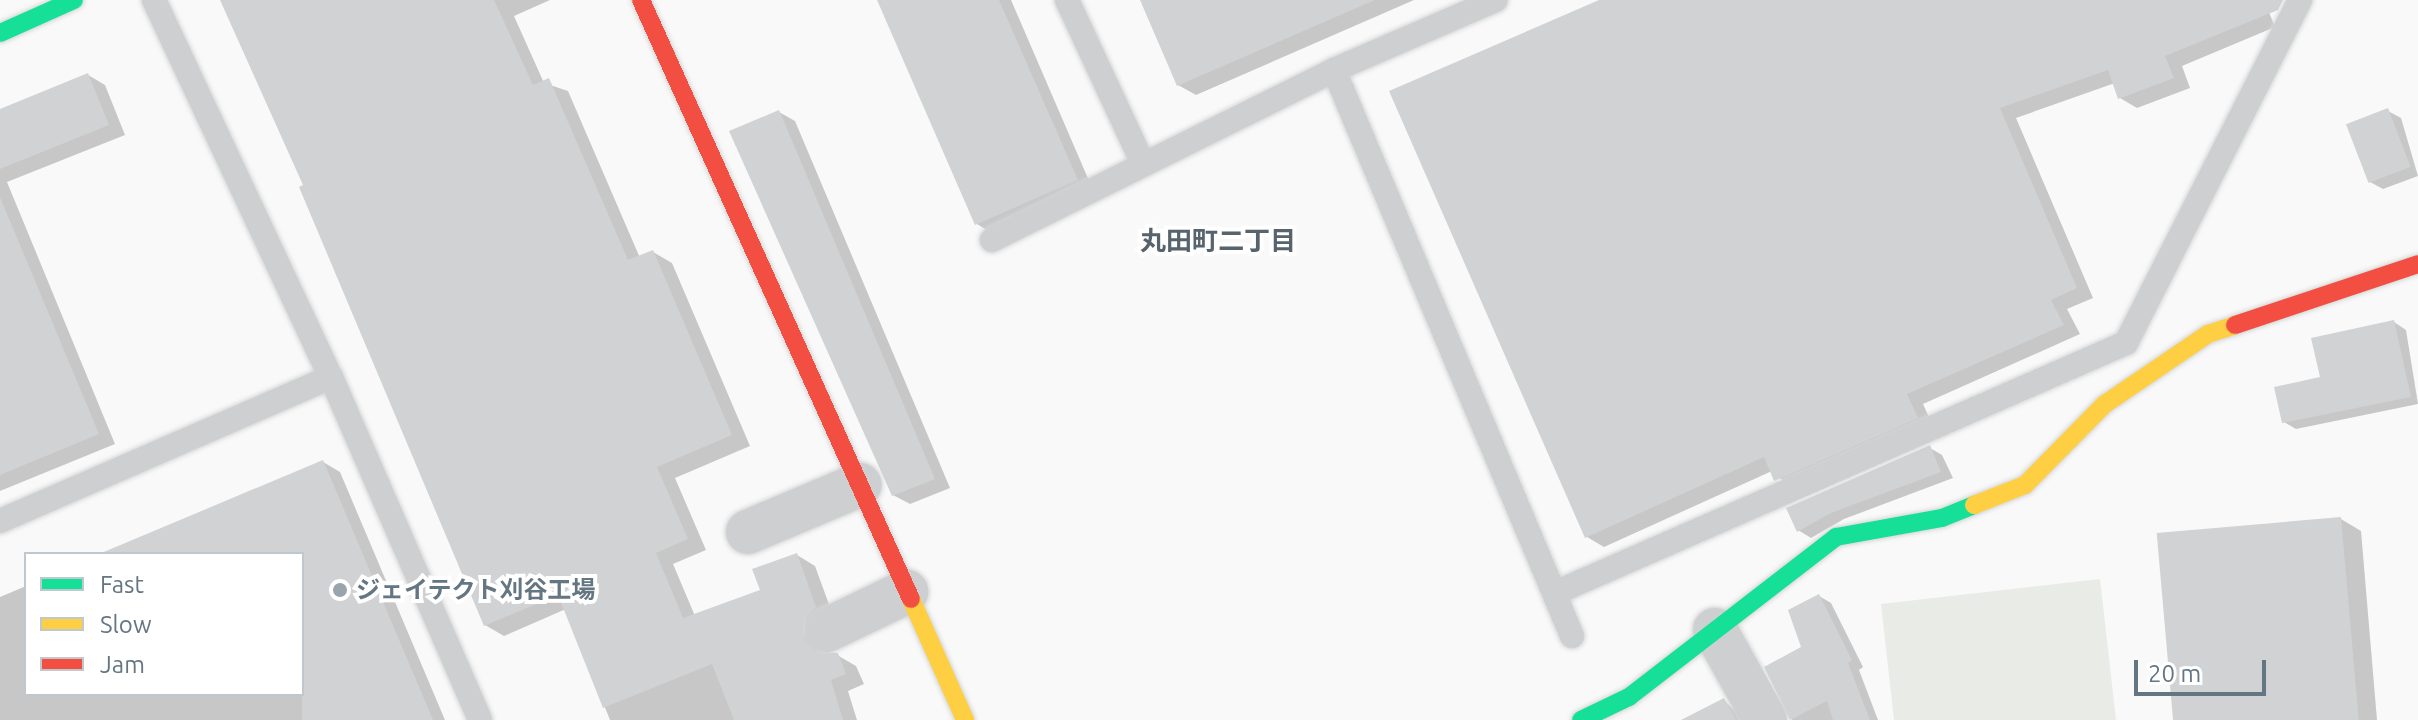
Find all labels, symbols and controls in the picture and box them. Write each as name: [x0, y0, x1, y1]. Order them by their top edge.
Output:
district label: 丸田町二丁目: [1140, 225, 1296, 257]
legend: [24, 552, 304, 696]
text: Fast: [100, 571, 144, 598]
place label: ジェイテクト刈谷工場: [356, 576, 596, 604]
marker: ジェイテクト刈谷工場: [331, 581, 349, 599]
text: Slow: [100, 611, 152, 638]
scale bar: [2138, 644, 2270, 694]
text: Jam: [100, 651, 145, 678]
text: 20 m: [2148, 660, 2201, 687]

